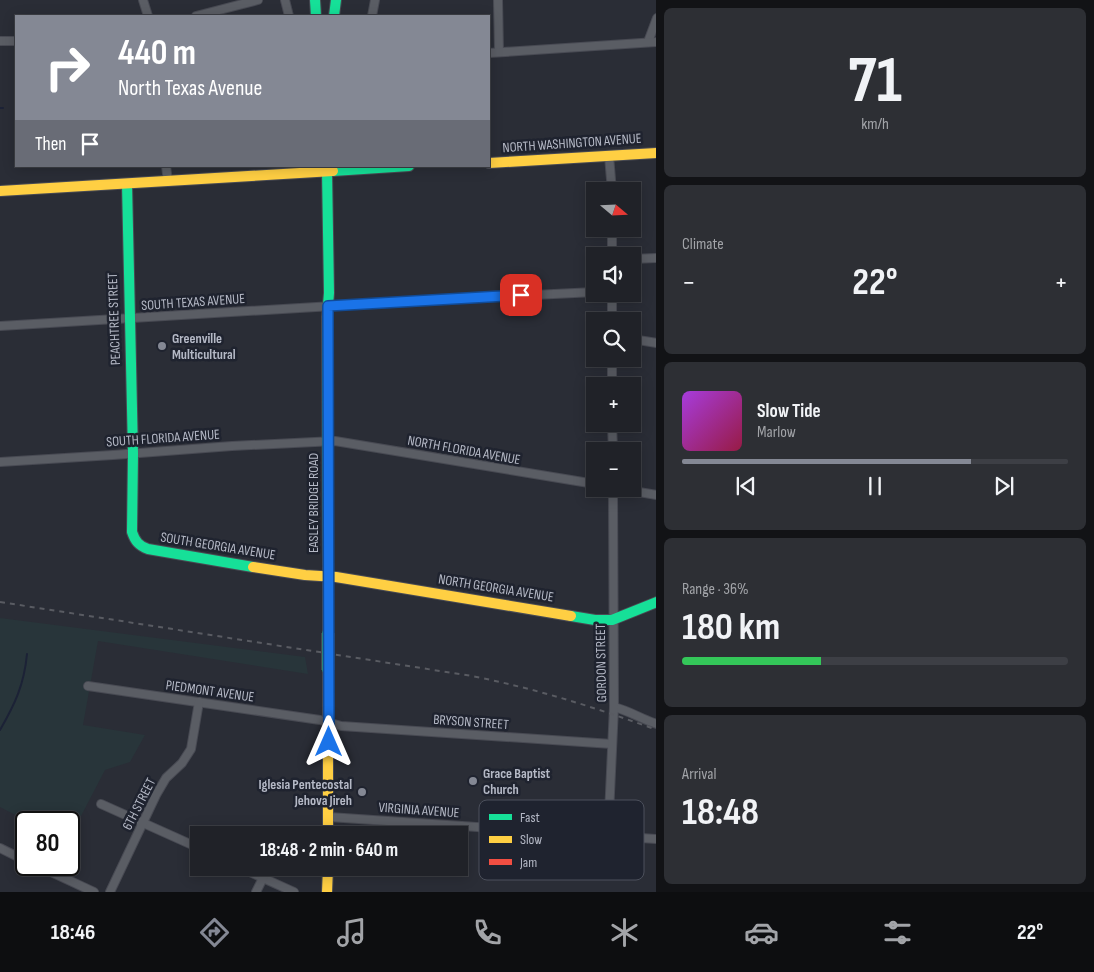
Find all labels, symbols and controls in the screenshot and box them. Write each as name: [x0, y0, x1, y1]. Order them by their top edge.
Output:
text: 440 m: [118, 32, 196, 75]
icon: right: [35, 35, 100, 100]
text: 71: [848, 43, 902, 121]
text: North Texas Avenue: [118, 75, 262, 102]
text: km/h: [861, 115, 889, 134]
icon: arrive: [76, 130, 104, 158]
street label: NORTH WASHINGTON AVENUE: [502, 130, 642, 156]
text: Then: [35, 133, 66, 156]
north arrow: [586, 182, 641, 238]
map controls: [586, 182, 641, 497]
text: Climate: [682, 235, 724, 254]
button: sound: [586, 247, 641, 302]
text: 22°: [852, 260, 898, 305]
text: −: [682, 266, 696, 299]
text: +: [1054, 266, 1068, 299]
street label: PEACHTREE STREET: [104, 272, 124, 366]
pin: [500, 274, 542, 316]
icon: arrive: [507, 281, 535, 309]
street label: SOUTH TEXAS AVENUE: [141, 290, 246, 314]
button: search: [586, 312, 641, 367]
place label: Greenville Multicultural: [172, 330, 236, 363]
marker: Greenville Multicultural: [156, 340, 168, 352]
button: +: [586, 377, 641, 432]
text: Slow Tide: [757, 400, 821, 423]
text: Marlow: [757, 423, 796, 442]
street label: SOUTH FLORIDA AVENUE: [106, 426, 221, 450]
street label: NORTH FLORIDA AVENUE: [406, 432, 522, 468]
button: −: [586, 442, 641, 497]
street label: EASLEY BRIDGE ROAD: [305, 453, 322, 553]
icon: previous: [732, 472, 760, 500]
icon: pause: [861, 472, 889, 500]
icon: next: [990, 472, 1018, 500]
street label: SOUTH GEORGIA AVENUE: [159, 529, 277, 564]
street label: NORTH GEORGIA AVENUE: [437, 570, 555, 606]
text: Range · 36%: [682, 580, 749, 599]
text: 180 km: [682, 605, 780, 650]
street label: GORDON STREET: [592, 623, 610, 703]
street label: PIEDMONT AVENUE: [165, 676, 256, 706]
street label: BRYSON STREET: [433, 711, 510, 733]
position arrow: [302, 715, 354, 767]
place label: Grace Baptist Church: [483, 765, 551, 798]
text: Arrival: [682, 765, 716, 784]
street label: 6TH STREET: [119, 775, 159, 833]
marker: Grace Baptist Church: [467, 775, 479, 787]
place label: Iglesia Pentecostal Jehova Jireh: [258, 776, 352, 809]
marker: Iglesia Pentecostal Jehova Jireh: [356, 786, 368, 798]
text: 18:48: [682, 790, 759, 835]
street label: VIRGINIA AVENUE: [378, 799, 460, 821]
legend: [479, 800, 644, 880]
text: Fast: [520, 809, 540, 826]
speed limit sign: 80: [15, 811, 80, 876]
text: Slow: [520, 831, 542, 848]
text: 18:48 · 2 min · 640 m: [260, 839, 398, 862]
text: Jam: [519, 854, 537, 871]
icon: directions: [197, 915, 232, 950]
icon: music: [334, 915, 369, 950]
icon: phone: [470, 915, 505, 950]
icon: climate: [607, 915, 642, 950]
icon: car: [744, 915, 779, 950]
icon: filters: [880, 915, 915, 950]
text: 18:46: [51, 919, 95, 946]
text: 22°: [1017, 919, 1043, 946]

